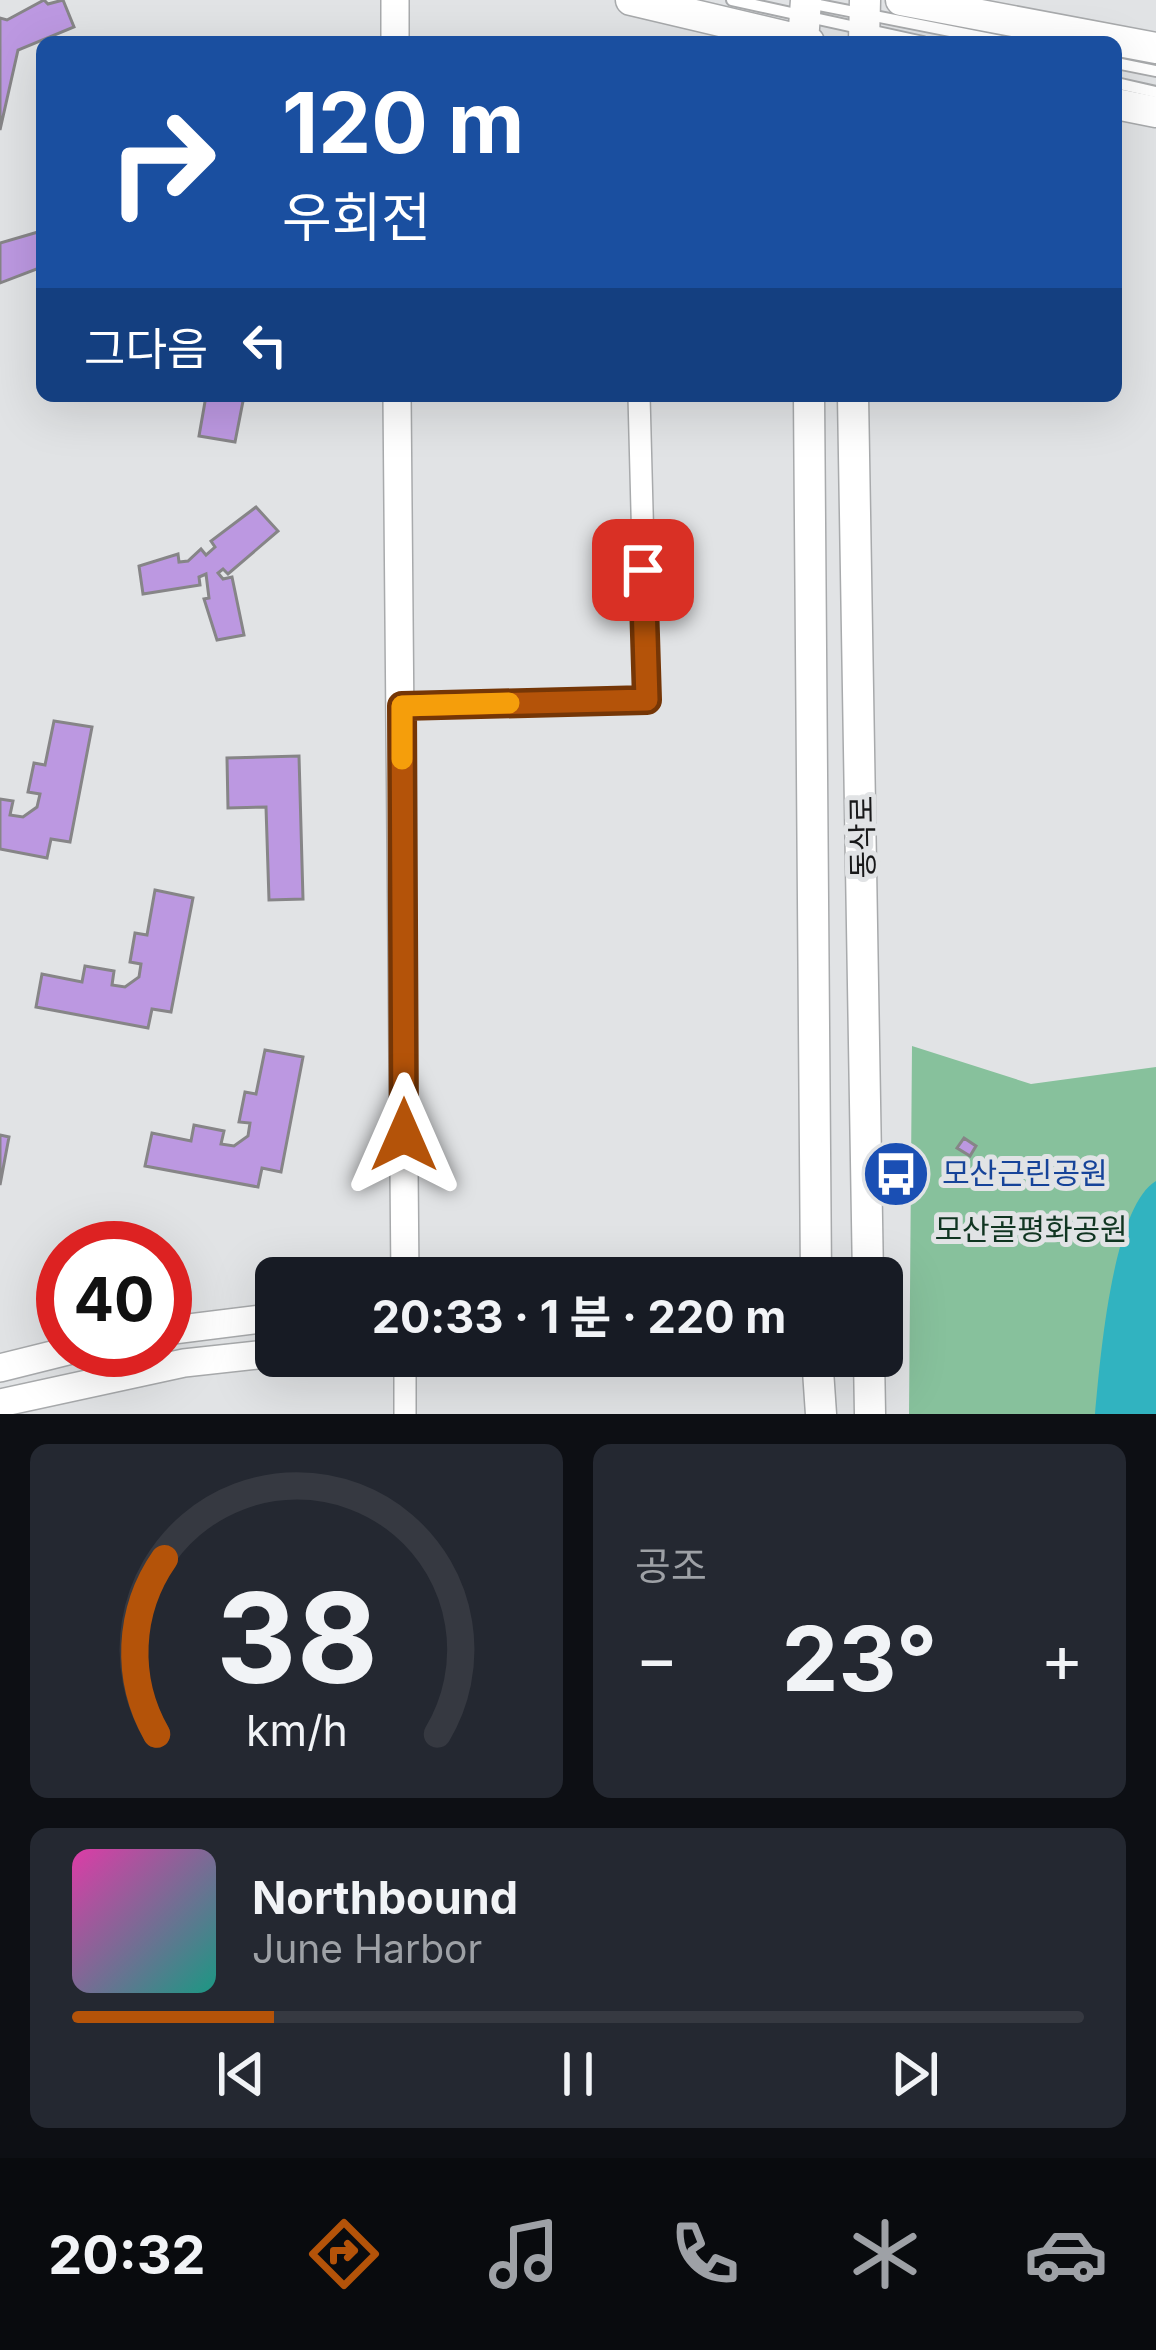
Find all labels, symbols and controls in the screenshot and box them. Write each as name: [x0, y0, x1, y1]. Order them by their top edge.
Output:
text: 120 m: [282, 72, 524, 173]
icon: right: [84, 84, 240, 240]
text: 우회전: [282, 185, 431, 250]
icon: left: [232, 312, 298, 378]
text: 그다음: [84, 321, 208, 376]
pin: [592, 519, 694, 621]
icon: arrive: [610, 537, 676, 603]
street label: 동삭로: [843, 795, 881, 879]
position arrow: [341, 1072, 467, 1198]
bus stop icon: 모산근린공원: [861, 1139, 931, 1209]
place label: 모산근린공원: [942, 1155, 1108, 1191]
park label: 모산골평화공원: [934, 1211, 1128, 1247]
speed limit sign: 40: [36, 1221, 192, 1377]
text: 20:33 · 1 분 · 220 m: [372, 1289, 786, 1344]
text: 공조: [635, 1542, 707, 1589]
text: 38: [216, 1562, 377, 1713]
text: 23°: [782, 1604, 937, 1713]
text: −: [635, 1618, 679, 1698]
text: +: [1040, 1618, 1084, 1698]
text: km/h: [246, 1704, 347, 1756]
text: Northbound: [252, 1870, 518, 1925]
text: June Harbor: [252, 1925, 482, 1972]
icon: previous: [208, 2041, 274, 2107]
icon: pause: [545, 2041, 611, 2107]
icon: next: [882, 2041, 948, 2107]
icon: directions: [302, 2212, 386, 2296]
icon: music: [482, 2212, 566, 2296]
icon: phone: [663, 2212, 747, 2296]
icon: climate: [843, 2212, 927, 2296]
icon: car: [1024, 2212, 1108, 2296]
text: 20:32: [48, 2222, 206, 2287]

